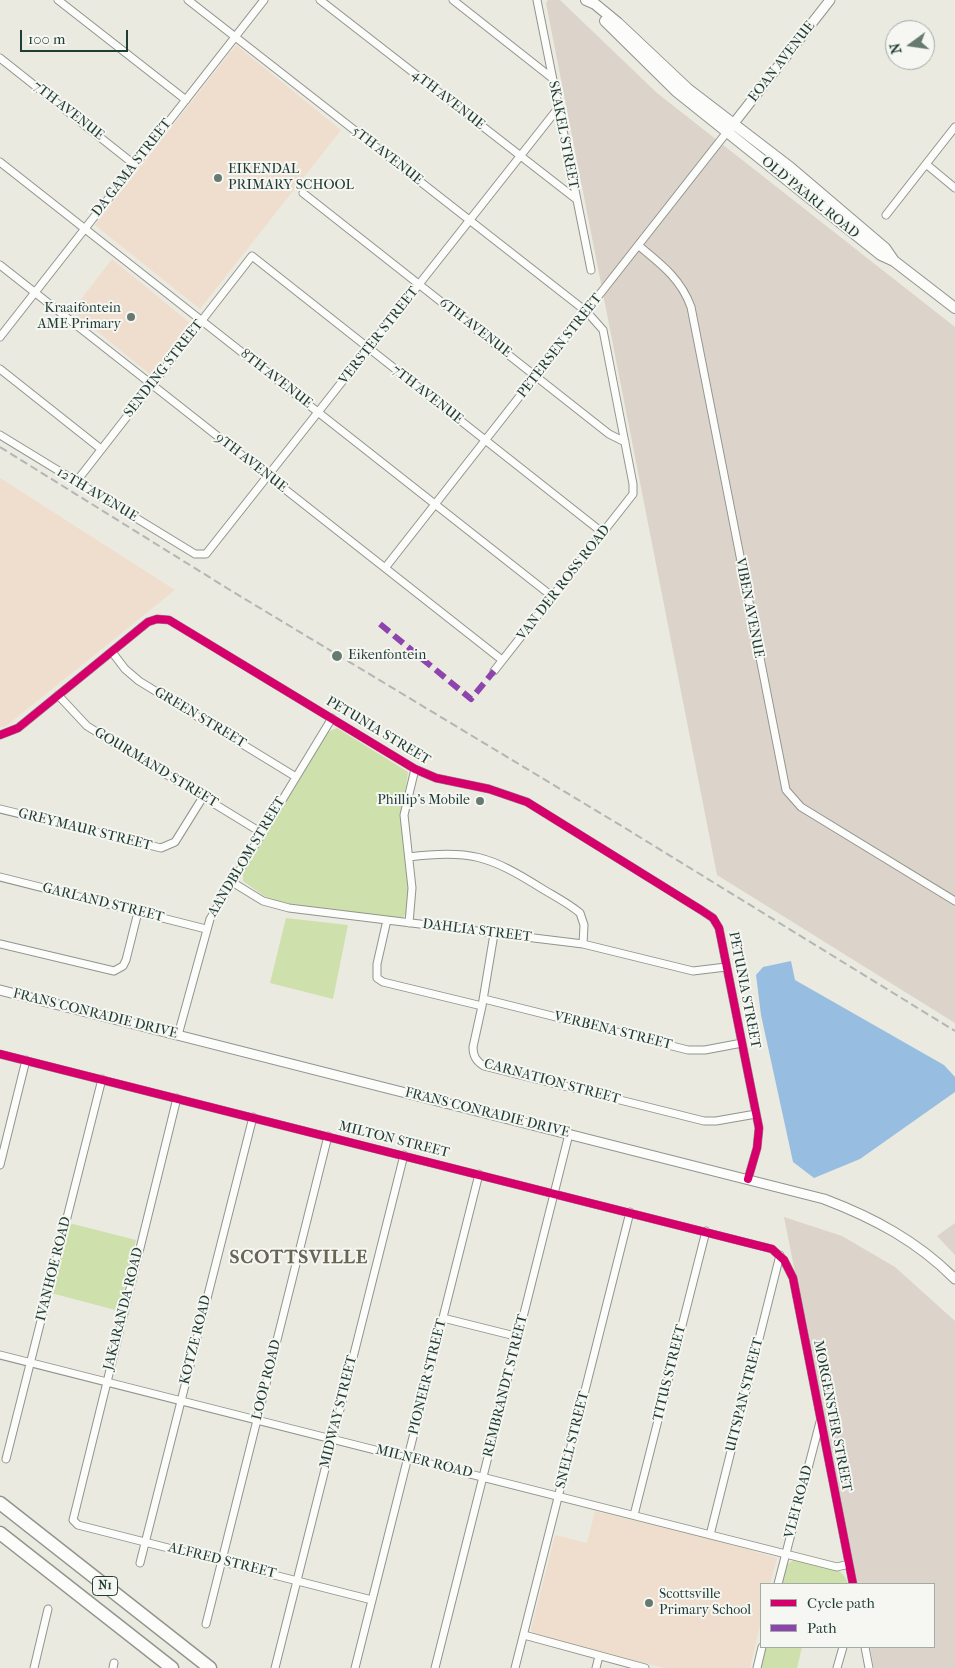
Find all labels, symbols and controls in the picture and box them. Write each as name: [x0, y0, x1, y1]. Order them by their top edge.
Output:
street label: EOAN AVENUE: [745, 18, 819, 106]
scale bar: [22, 20, 130, 52]
north arrow: [885, 20, 935, 70]
text: 100 m: [28, 30, 66, 48]
text: N: [886, 41, 905, 56]
street label: 4TH AVENUE: [408, 66, 488, 134]
street label: 7TH AVENUE: [29, 78, 107, 144]
street label: SKAKEL STREET: [544, 79, 582, 191]
street label: DA GAMA STREET: [89, 116, 175, 220]
street label: 5TH AVENUE: [348, 123, 426, 189]
street label: OLD PAARL ROAD: [758, 153, 862, 243]
place label: EIKENDAL PRIMARY SCHOOL: [228, 162, 354, 194]
marker: EIKENDAL PRIMARY SCHOOL: [212, 172, 224, 184]
street label: VERSTER STREET: [336, 284, 422, 388]
street label: PETERSEN STREET: [514, 290, 606, 402]
street label: 6TH AVENUE: [436, 295, 514, 361]
place label: Kraaifontein AME Primary: [38, 301, 121, 334]
marker: Kraaifontein AME Primary: [125, 311, 137, 323]
street label: SENDING STREET: [121, 317, 207, 421]
street label: 8TH AVENUE: [237, 346, 315, 412]
street label: 7TH AVENUE: [388, 362, 466, 428]
street label: 9TH AVENUE: [212, 430, 290, 496]
street label: 12TH AVENUE: [53, 464, 141, 526]
street label: VAN DER ROSS ROAD: [514, 522, 614, 644]
street label: VIBEN AVENUE: [731, 556, 767, 660]
place label: Eikenfontein: [348, 648, 426, 664]
marker: Eikenfontein: [330, 649, 344, 663]
street label: GREEN STREET: [151, 684, 249, 752]
street label: PETUNIA STREET: [323, 693, 433, 769]
street label: GOURMAND STREET: [91, 724, 221, 812]
place label: Phillip's Mobile: [377, 793, 470, 809]
street label: AANDBLOM STREET: [205, 794, 289, 920]
marker: Phillip's Mobile: [474, 795, 486, 807]
street label: GREYMAUR STREET: [16, 805, 154, 855]
street label: GARLAND STREET: [41, 880, 165, 926]
street label: DAHLIA STREET: [421, 916, 533, 946]
street label: PETUNIA STREET: [724, 930, 764, 1050]
street label: FRANS CONRADIE DRIVE: [11, 985, 179, 1043]
street label: VERBENA STREET: [552, 1008, 674, 1054]
street label: CARNATION STREET: [482, 1056, 622, 1108]
street label: FRANS CONRADIE DRIVE: [403, 1084, 571, 1142]
street label: MILTON STREET: [337, 1118, 451, 1162]
street label: IVANHOE ROAD: [33, 1215, 75, 1323]
street label: JAKARANDA ROAD: [101, 1246, 147, 1372]
district label: SCOTTSVILLE: [228, 1247, 370, 1269]
street label: KOTZE ROAD: [177, 1294, 215, 1386]
street label: REMBRANDT STREET: [480, 1313, 532, 1459]
street label: PIONEER STREET: [405, 1317, 451, 1437]
street label: TITUS STREET: [650, 1323, 690, 1423]
street label: UITSPAN STREET: [723, 1336, 767, 1454]
street label: LOOP ROAD: [249, 1338, 285, 1422]
street label: MORGENSTER STREET: [809, 1339, 855, 1493]
street label: MIDWAY STREET: [317, 1354, 361, 1470]
street label: SNELL STREET: [553, 1390, 593, 1490]
street label: MILNER ROAD: [374, 1442, 474, 1482]
street label: VLEI ROAD: [781, 1464, 817, 1540]
street label: ALFRED STREET: [166, 1539, 278, 1583]
road number: N1: [92, 1576, 118, 1595]
legend: [760, 1583, 935, 1648]
place label: Scottsville Primary School: [659, 1587, 751, 1620]
text: Cycle path: [807, 1594, 875, 1612]
marker: Scottsville Primary School: [643, 1597, 655, 1609]
text: Path: [807, 1619, 837, 1637]

